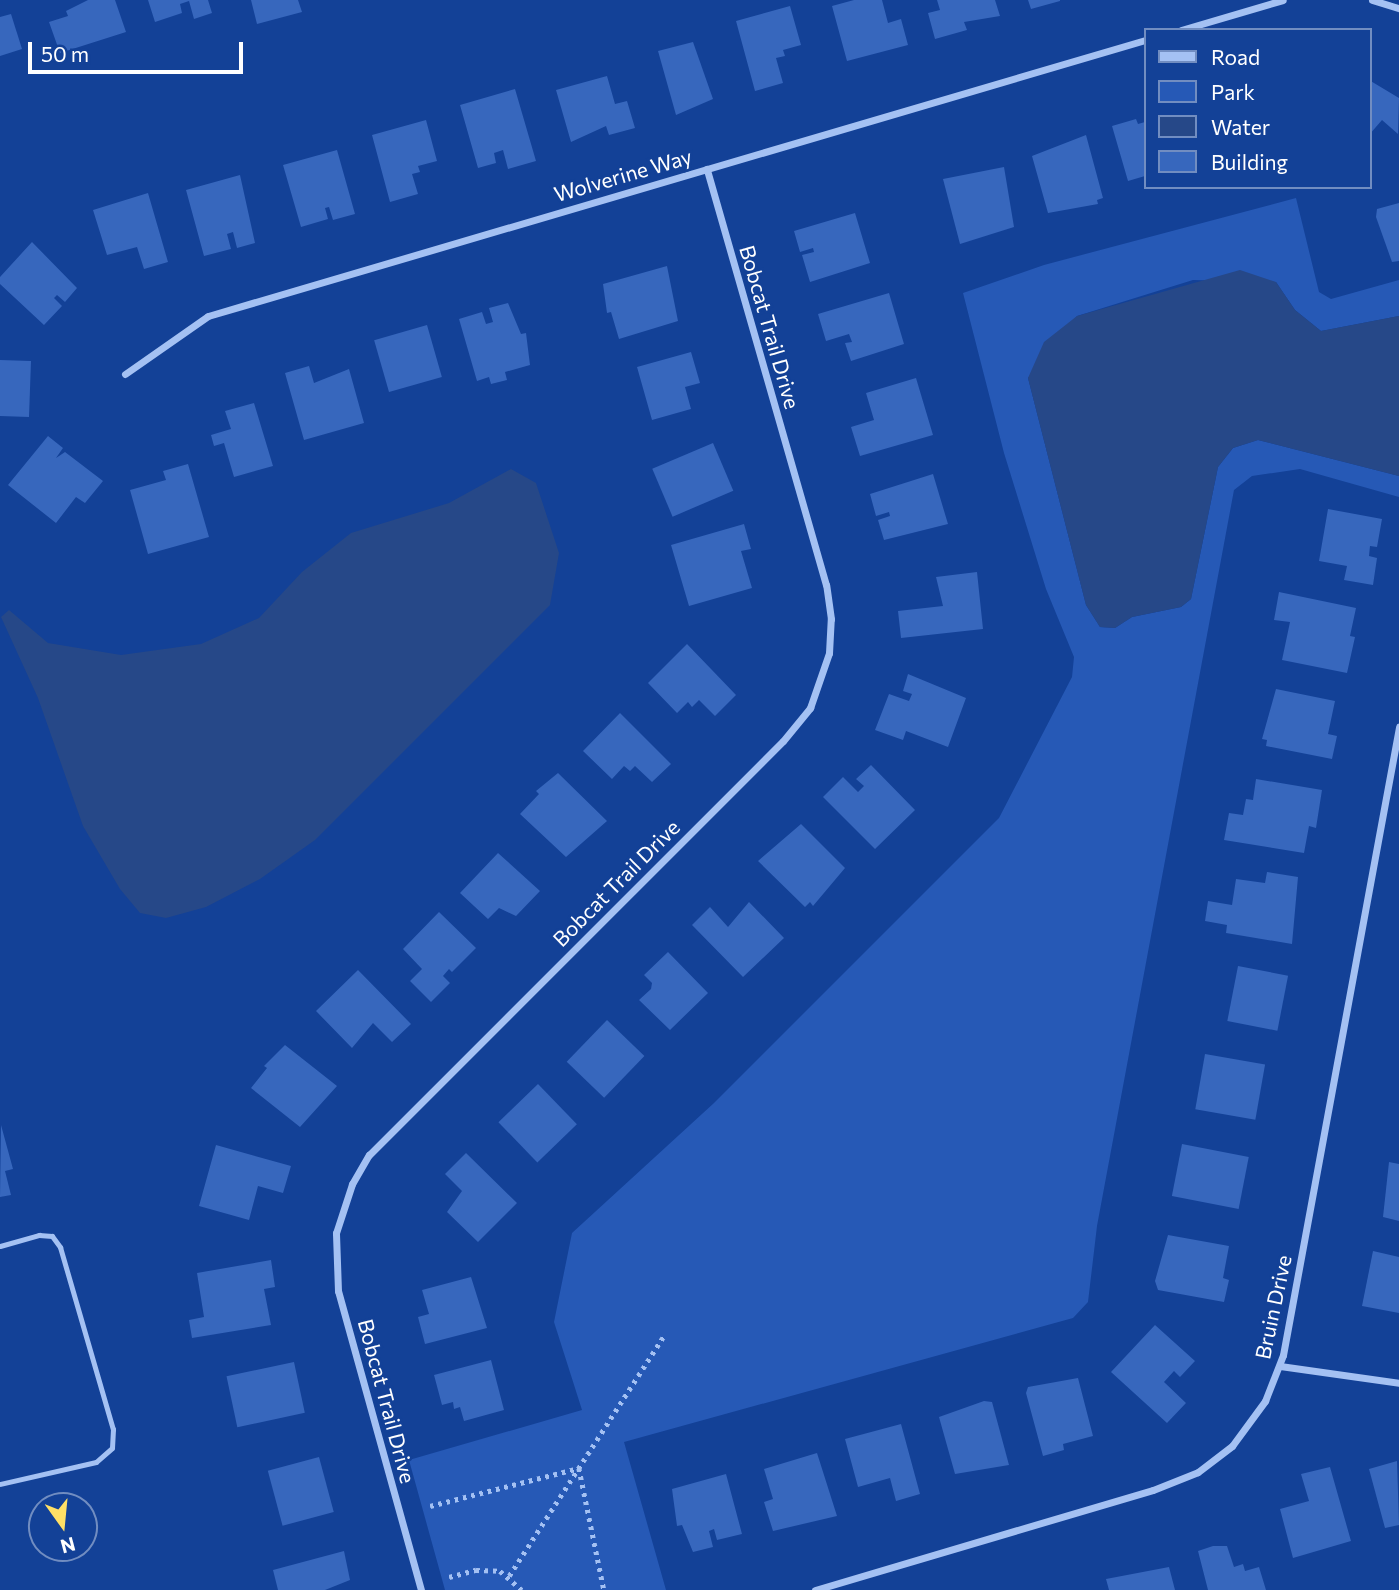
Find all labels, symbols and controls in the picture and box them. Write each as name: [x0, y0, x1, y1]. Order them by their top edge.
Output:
scale bar: [32, 28, 247, 72]
legend: [1144, 28, 1371, 189]
text: 50 m: [41, 41, 89, 66]
text: Road: [1211, 44, 1260, 69]
text: Park: [1211, 79, 1255, 104]
text: Water: [1211, 114, 1270, 139]
street label: Wolverine Way: [551, 143, 695, 207]
text: Building: [1211, 149, 1288, 174]
street label: Bobcat Trail Drive: [735, 242, 805, 412]
street label: Bobcat Trail Drive: [547, 814, 685, 952]
street label: Bruin Drive: [1250, 1253, 1296, 1361]
street label: Bobcat Trail Drive: [353, 1316, 421, 1486]
north arrow: [28, 1492, 98, 1562]
text: N: [58, 1533, 78, 1559]

